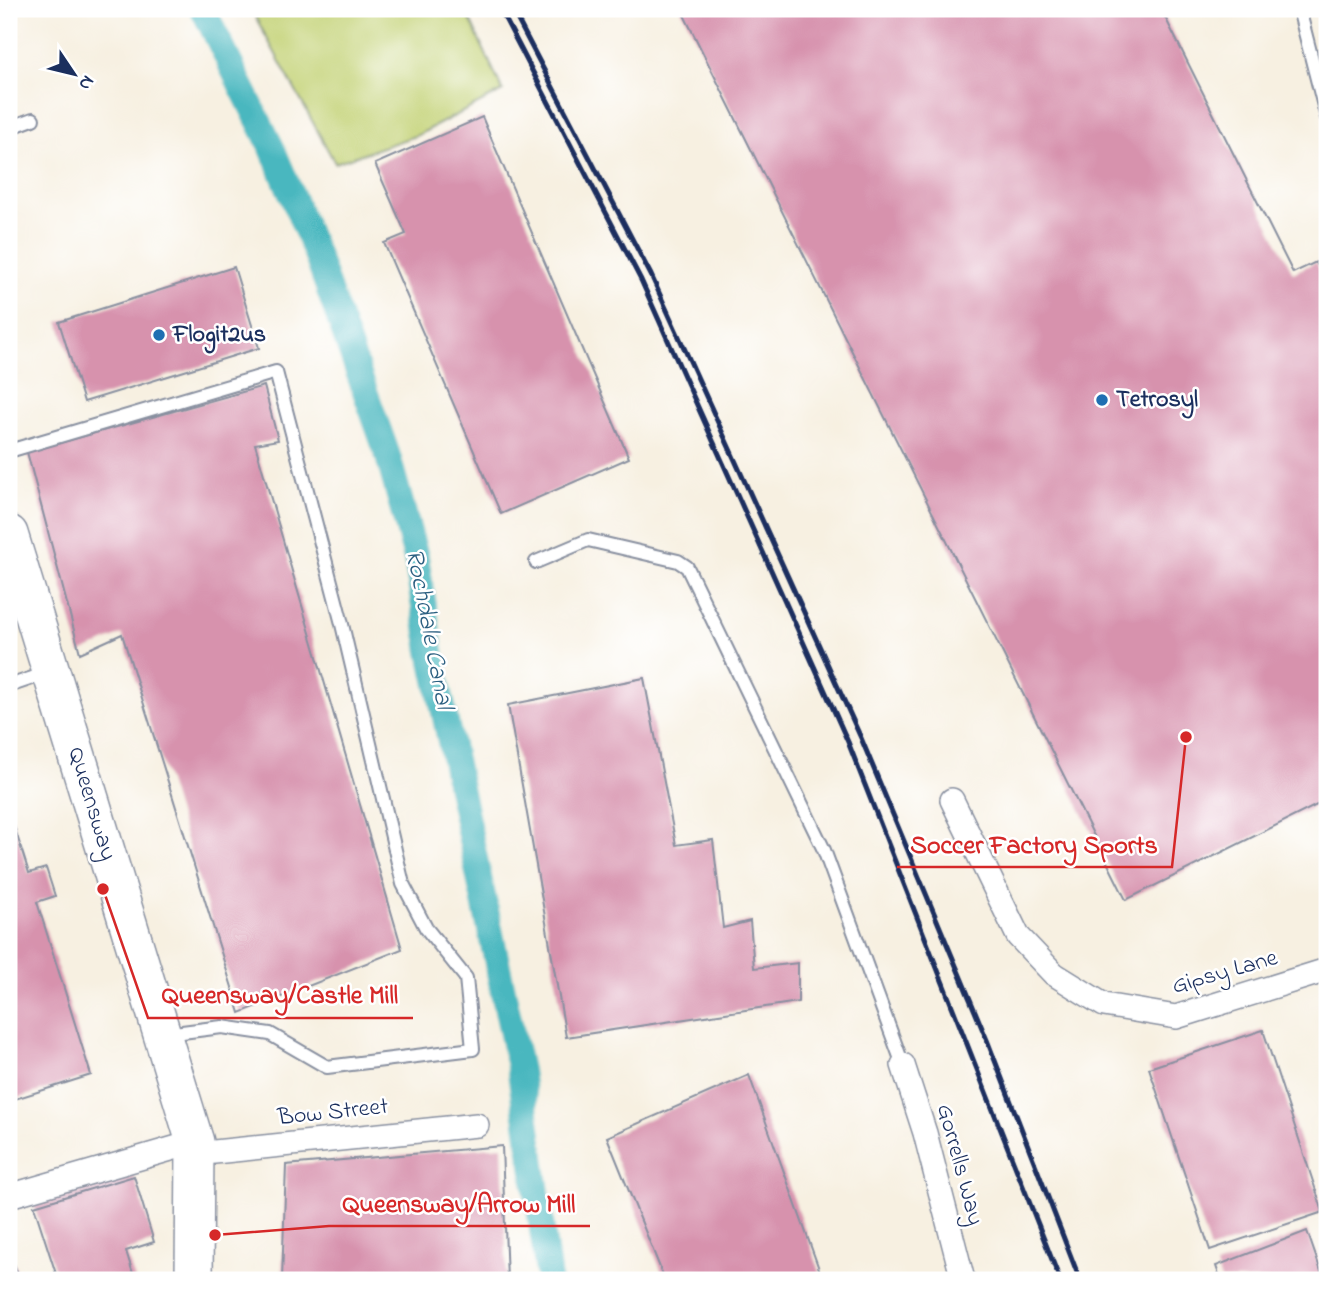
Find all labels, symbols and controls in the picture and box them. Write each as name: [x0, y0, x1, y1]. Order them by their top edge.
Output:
north arrow: [38, 38, 108, 108]
text: N: [71, 69, 101, 95]
place label: Flogit2us: [172, 318, 266, 354]
marker: Flogit2us: [151, 327, 167, 343]
place label: Tetrosyl: [1116, 383, 1198, 419]
marker: Tetrosyl: [1094, 392, 1110, 408]
water label: Rochdale Canal: [394, 546, 463, 715]
street label: Queensway: [56, 743, 125, 865]
callout: Soccer Factory Sports: [897, 820, 1172, 867]
text: Soccer Factory Sports: [910, 828, 1158, 866]
street label: Gipsy Lane: [1168, 941, 1282, 1006]
callout: Queensway/Castle Mill: [148, 971, 413, 1018]
text: Queensway/Castle Mill: [162, 978, 398, 1016]
street label: Bow Street: [275, 1090, 390, 1136]
street label: Gorrells Way: [925, 1100, 992, 1230]
callout: Queensway/Arrow Mill: [329, 1179, 590, 1226]
text: Queensway/Arrow Mill: [343, 1187, 575, 1225]

